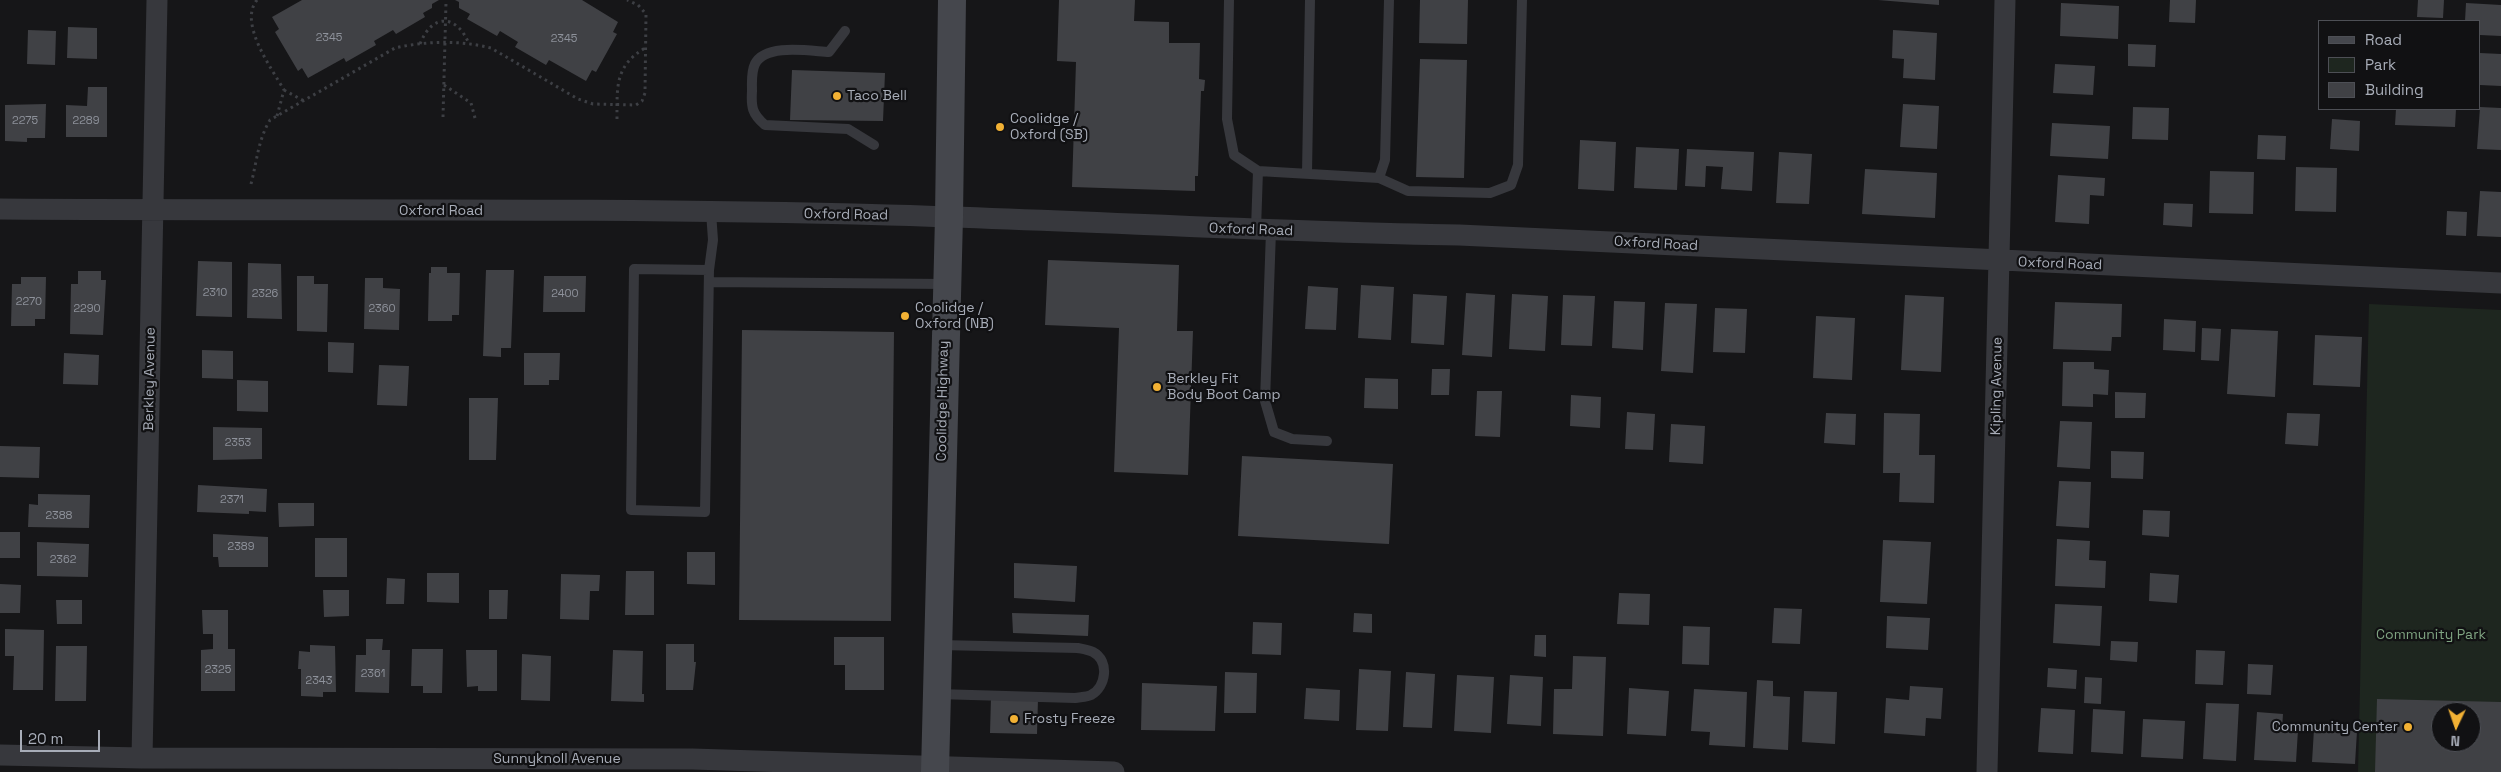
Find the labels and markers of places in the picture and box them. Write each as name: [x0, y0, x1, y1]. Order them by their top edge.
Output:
place label: Taco Bell: [847, 88, 907, 104]
marker: Taco Bell: [831, 90, 843, 102]
place label: Coolidge / Oxford (SB): [1010, 111, 1088, 144]
marker: Coolidge / Oxford (SB): [994, 121, 1006, 133]
place label: Coolidge / Oxford (NB): [915, 300, 994, 332]
marker: Coolidge / Oxford (NB): [899, 310, 911, 322]
place label: Berkley Fit Body Boot Camp: [1167, 371, 1281, 404]
marker: Berkley Fit Body Boot Camp: [1151, 381, 1163, 393]
place label: Frosty Freeze: [1024, 711, 1115, 727]
marker: Frosty Freeze: [1008, 713, 1020, 725]
place label: Community Center: [2272, 719, 2398, 735]
marker: Community Center: [2402, 721, 2414, 733]

